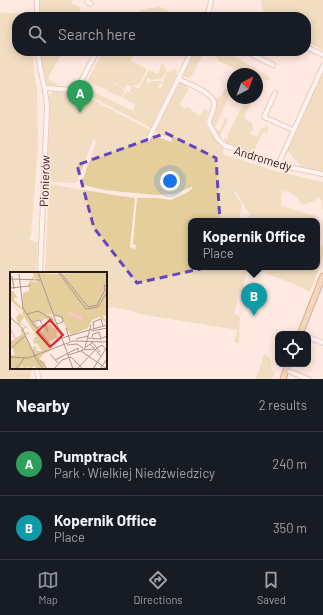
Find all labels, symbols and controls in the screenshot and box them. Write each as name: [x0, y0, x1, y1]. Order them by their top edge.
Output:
search box: [12, 12, 311, 56]
icon: search: [26, 23, 48, 45]
text: Search here: [58, 25, 136, 43]
north arrow: [227, 68, 263, 104]
pin: A: [67, 80, 93, 113]
street label: Andromedy: [233, 143, 294, 174]
street label: Pionierów: [36, 155, 52, 207]
your location: [160, 171, 180, 191]
popup: [188, 218, 320, 270]
text: Kopernik Office: [203, 227, 305, 245]
text: Place: [203, 245, 234, 261]
inset map: [10, 272, 107, 369]
pin: B: [241, 283, 267, 316]
map controls: [275, 331, 311, 367]
button: locate: [275, 331, 311, 367]
text: Nearby: [16, 395, 70, 415]
text: 2 results: [259, 397, 307, 413]
text: Pumptrack: [54, 447, 128, 465]
text: A: [25, 456, 33, 472]
text: 240 m: [272, 456, 307, 472]
text: Park · Wielkiej Niedźwiedzicy: [54, 465, 215, 481]
text: Kopernik Office: [54, 511, 157, 529]
text: B: [25, 520, 33, 536]
text: 350 m: [273, 520, 307, 536]
text: Place: [54, 529, 85, 545]
tab: Map: [37, 569, 59, 606]
tab: Directions: [133, 569, 183, 606]
tab: Saved: [257, 569, 286, 606]

